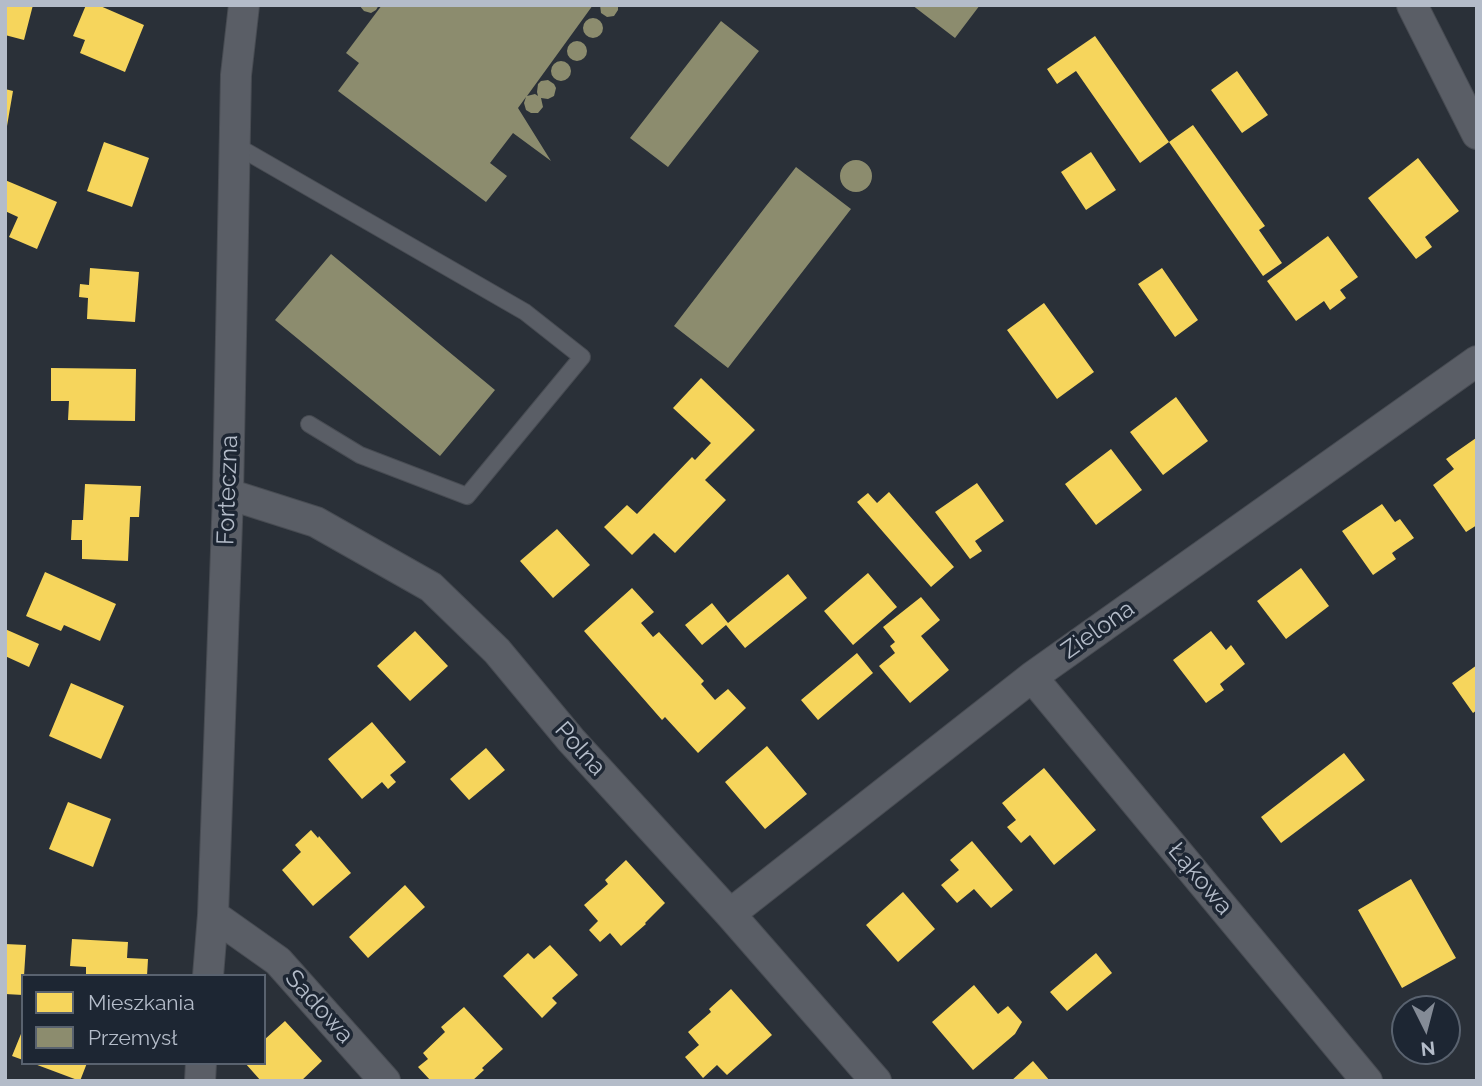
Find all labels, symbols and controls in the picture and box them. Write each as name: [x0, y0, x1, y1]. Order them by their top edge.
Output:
street label: Forteczna: [212, 435, 244, 545]
street label: Zielona: [1056, 595, 1140, 665]
street label: Polna: [548, 716, 612, 782]
street label: Łąkowa: [1162, 837, 1238, 921]
street label: Sadowa: [279, 964, 359, 1050]
legend: [21, 974, 266, 1065]
text: Mieszkania: [88, 990, 195, 1015]
north arrow: [1391, 995, 1461, 1065]
text: Przemysł: [88, 1025, 177, 1050]
text: N: [1420, 1037, 1436, 1061]

